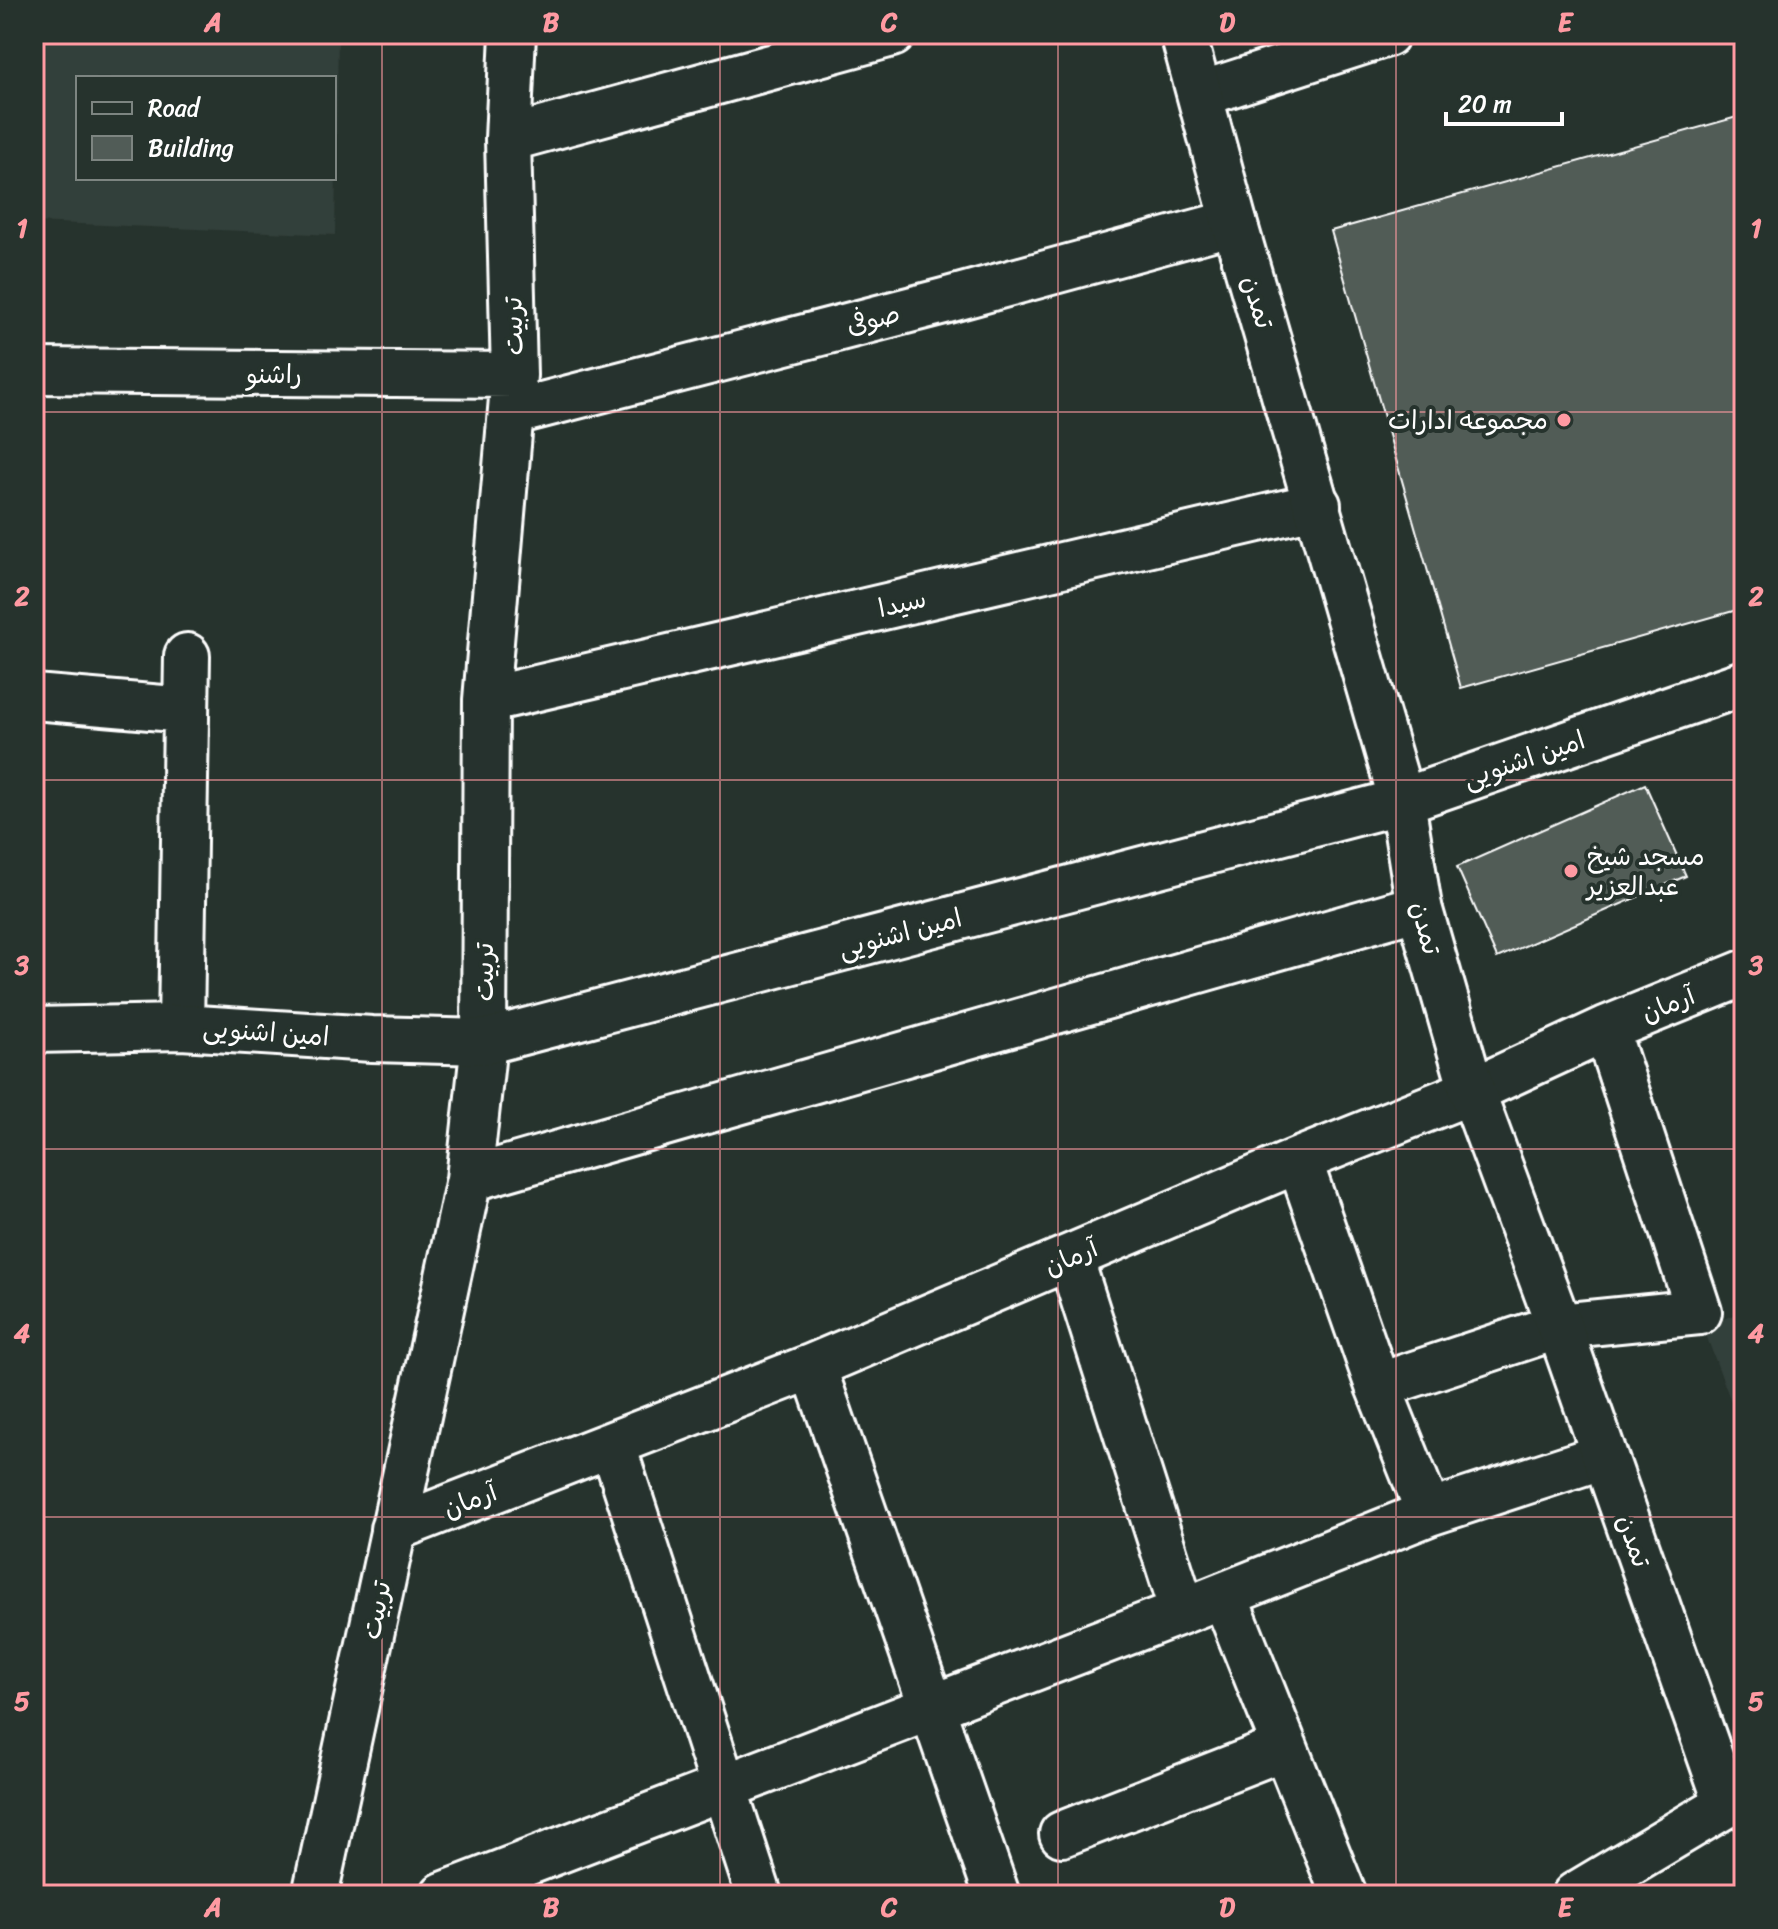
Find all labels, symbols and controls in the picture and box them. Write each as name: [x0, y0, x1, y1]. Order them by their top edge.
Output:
text: A: [203, 0, 222, 45]
text: B: [543, 0, 560, 45]
text: C: [880, 0, 898, 45]
text: D: [1219, 0, 1235, 45]
text: E: [1558, 0, 1575, 45]
legend: [76, 76, 336, 180]
scale bar: [1446, 76, 1562, 126]
text: 20 m: [1458, 83, 1512, 125]
text: Road: [148, 87, 202, 129]
text: Building: [148, 127, 234, 169]
text: 1: [16, 205, 28, 251]
text: 1: [1750, 205, 1762, 251]
street label: تمدن: [1228, 270, 1288, 335]
street label: صوفی: [841, 290, 905, 348]
street label: تربیت: [489, 296, 537, 356]
street label: راشنو: [245, 351, 302, 397]
place label: مجموعه ادارات: [1388, 397, 1548, 443]
marker: مجموعه ادارات: [1555, 411, 1573, 429]
text: 2: [13, 573, 30, 619]
text: 2: [1747, 573, 1764, 619]
street label: سیدا: [873, 575, 931, 631]
street label: امین اشنویی: [1457, 717, 1591, 801]
place label: مسجد شیخ عبدالعزیر: [1585, 833, 1705, 909]
marker: مسجد شیخ عبدالعزیر: [1562, 862, 1580, 880]
street label: امین اشنویی: [833, 894, 967, 972]
street label: تمدن: [1397, 896, 1455, 960]
text: 3: [14, 942, 30, 988]
street label: تربیت: [461, 942, 507, 1002]
text: 3: [1748, 942, 1764, 988]
street label: آرمان: [1634, 972, 1703, 1036]
street label: امین اشنویی: [201, 1005, 331, 1059]
street label: آرمان: [1037, 1225, 1107, 1289]
text: 4: [14, 1310, 30, 1356]
text: 4: [1748, 1310, 1764, 1356]
street label: آرمان: [436, 1468, 505, 1531]
street label: تمدن: [1604, 1508, 1665, 1574]
street label: تربیت: [347, 1576, 405, 1644]
text: 5: [14, 1678, 30, 1724]
text: 5: [1748, 1678, 1764, 1724]
text: A: [203, 1884, 222, 1929]
text: B: [543, 1884, 560, 1929]
text: C: [880, 1884, 898, 1929]
text: D: [1219, 1884, 1235, 1929]
text: E: [1558, 1884, 1575, 1929]

